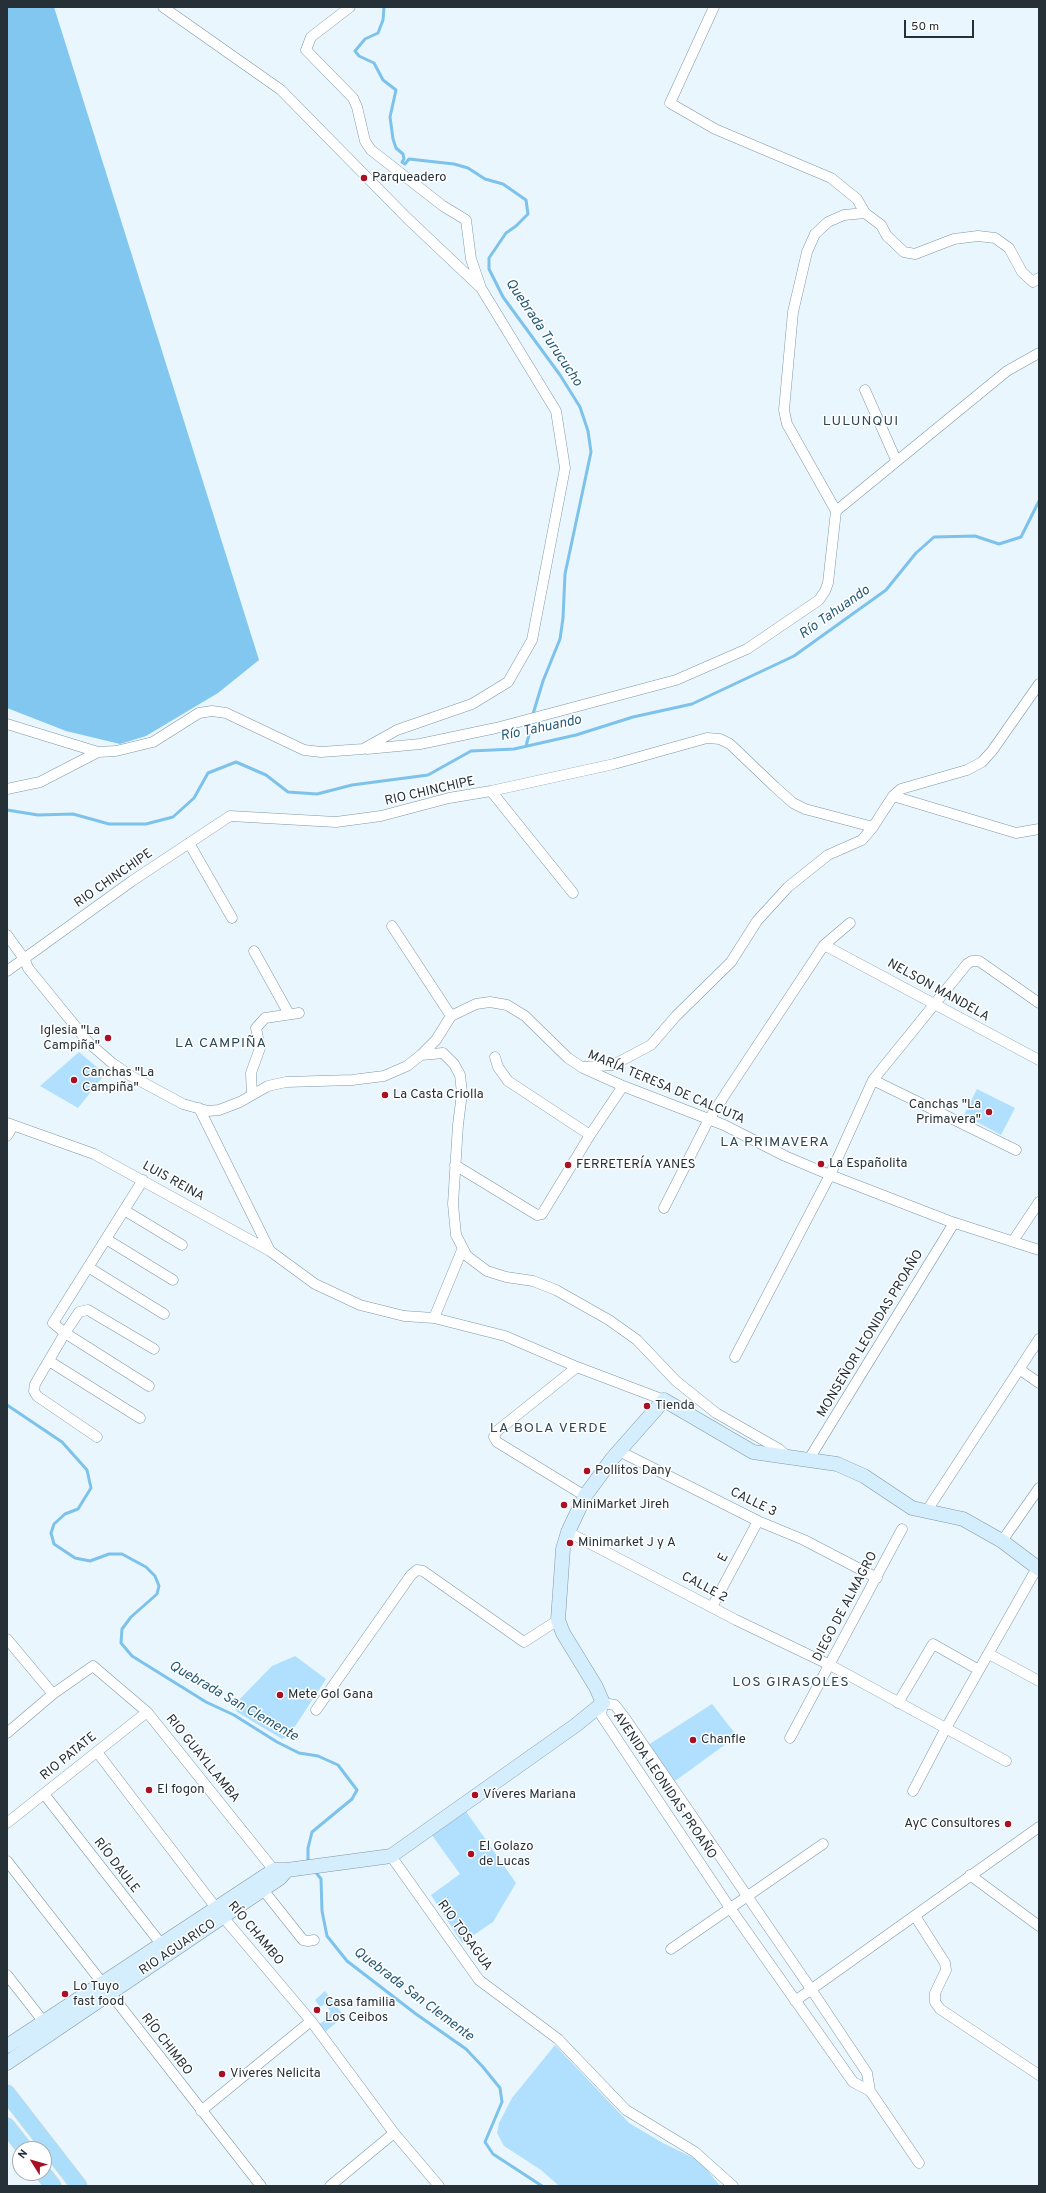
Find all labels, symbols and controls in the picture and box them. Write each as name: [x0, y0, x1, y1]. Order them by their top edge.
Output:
scale bar: [906, 12, 976, 38]
text: 50 m: [911, 19, 939, 35]
place label: Parqueadero: [372, 170, 447, 186]
marker: Parqueadero: [359, 173, 369, 183]
water label: Quebrada Turucucho: [501, 276, 585, 390]
district label: LULUNQUI: [823, 414, 899, 430]
water label: Río Tahuando: [796, 582, 874, 644]
water label: Río Tahuando: [499, 712, 583, 746]
street label: RIO CHINCHIPE: [383, 774, 477, 810]
street label: RIO CHINCHIPE: [72, 846, 156, 912]
street label: NELSON MANDELA: [884, 956, 992, 1026]
place label: Iglesia "La Campiña": [40, 1023, 100, 1054]
marker: Iglesia "La Campiña": [103, 1033, 113, 1043]
district label: LA CAMPIÑA: [175, 1036, 267, 1052]
street label: MARÍA TERESA DE CALCUTA: [585, 1048, 747, 1128]
place label: Canchas "La Campiña": [82, 1065, 154, 1096]
marker: Canchas "La Campiña": [69, 1075, 79, 1085]
place label: La Casta Criolla: [393, 1087, 484, 1103]
marker: La Casta Criolla: [380, 1090, 390, 1100]
place label: Canchas "La Primavera": [909, 1097, 981, 1128]
marker: Canchas "La Primavera": [984, 1107, 994, 1117]
district label: LA PRIMAVERA: [720, 1135, 830, 1151]
place label: La Españolita: [829, 1156, 907, 1172]
place label: FERRETERÍA YANES: [576, 1157, 696, 1173]
street label: LUIS REINA: [139, 1159, 207, 1205]
marker: La Españolita: [816, 1159, 826, 1169]
marker: FERRETERÍA YANES: [563, 1160, 573, 1170]
street label: MONSEÑOR LEONIDAS PROAÑO: [815, 1247, 927, 1421]
place label: Tienda: [655, 1398, 695, 1414]
marker: Tienda: [642, 1401, 652, 1411]
district label: LA BOLA VERDE: [490, 1421, 608, 1437]
place label: Pollitos Dany: [595, 1463, 671, 1479]
marker: Pollitos Dany: [582, 1466, 592, 1476]
street label: CALLE 3: [727, 1485, 779, 1521]
place label: MiniMarket Jireh: [572, 1497, 669, 1513]
marker: MiniMarket Jireh: [559, 1500, 569, 1510]
place label: Minimarket J y A: [578, 1535, 676, 1551]
marker: Minimarket J y A: [565, 1538, 575, 1548]
street label: DIEGO DE ALMAGRO: [810, 1549, 882, 1665]
street label: E: [715, 1551, 733, 1565]
street label: CALLE 2: [678, 1569, 730, 1607]
water label: Quebrada San Clemente: [165, 1658, 301, 1746]
district label: LOS GIRASOLES: [732, 1675, 850, 1691]
place label: Mete Gol Gana: [288, 1687, 373, 1703]
marker: Mete Gol Gana: [275, 1690, 285, 1700]
street label: AVENIDA LEONIDAS PROAÑO: [609, 1709, 719, 1863]
street label: RIO GUAYLLAMBA: [162, 1712, 242, 1806]
street label: RIO PATATE: [38, 1730, 100, 1784]
place label: Chanfle: [701, 1732, 746, 1748]
marker: Chanfle: [688, 1735, 698, 1745]
place label: El fogon: [157, 1782, 204, 1798]
marker: El fogon: [144, 1785, 154, 1795]
place label: Víveres Mariana: [483, 1787, 576, 1803]
marker: Víveres Mariana: [470, 1790, 480, 1800]
place label: AyC Consultores: [904, 1816, 1000, 1832]
marker: AyC Consultores: [1003, 1819, 1013, 1829]
street label: RÍO DAULE: [90, 1835, 142, 1897]
place label: El Golazo de Lucas: [479, 1839, 533, 1870]
marker: El Golazo de Lucas: [466, 1849, 476, 1859]
street label: RIO TOSAGUA: [433, 1898, 495, 1974]
street label: RÍO CHAMBO: [224, 1899, 286, 1969]
street label: RIO AGUARICO: [137, 1917, 219, 1979]
water label: Quebrada San Clemente: [350, 1944, 476, 2046]
place label: Lo Tuyo fast food: [73, 1979, 124, 2010]
marker: Lo Tuyo fast food: [60, 1989, 70, 1999]
place label: Casa familia Los Ceibos: [325, 1995, 395, 2026]
marker: Casa familia Los Ceibos: [312, 2005, 322, 2015]
street label: RÍO CHIMBO: [137, 2011, 195, 2079]
place label: Viveres Nelicita: [230, 2066, 321, 2082]
marker: Viveres Nelicita: [217, 2069, 227, 2079]
north arrow: [12, 2141, 52, 2181]
text: N: [15, 2147, 31, 2162]

